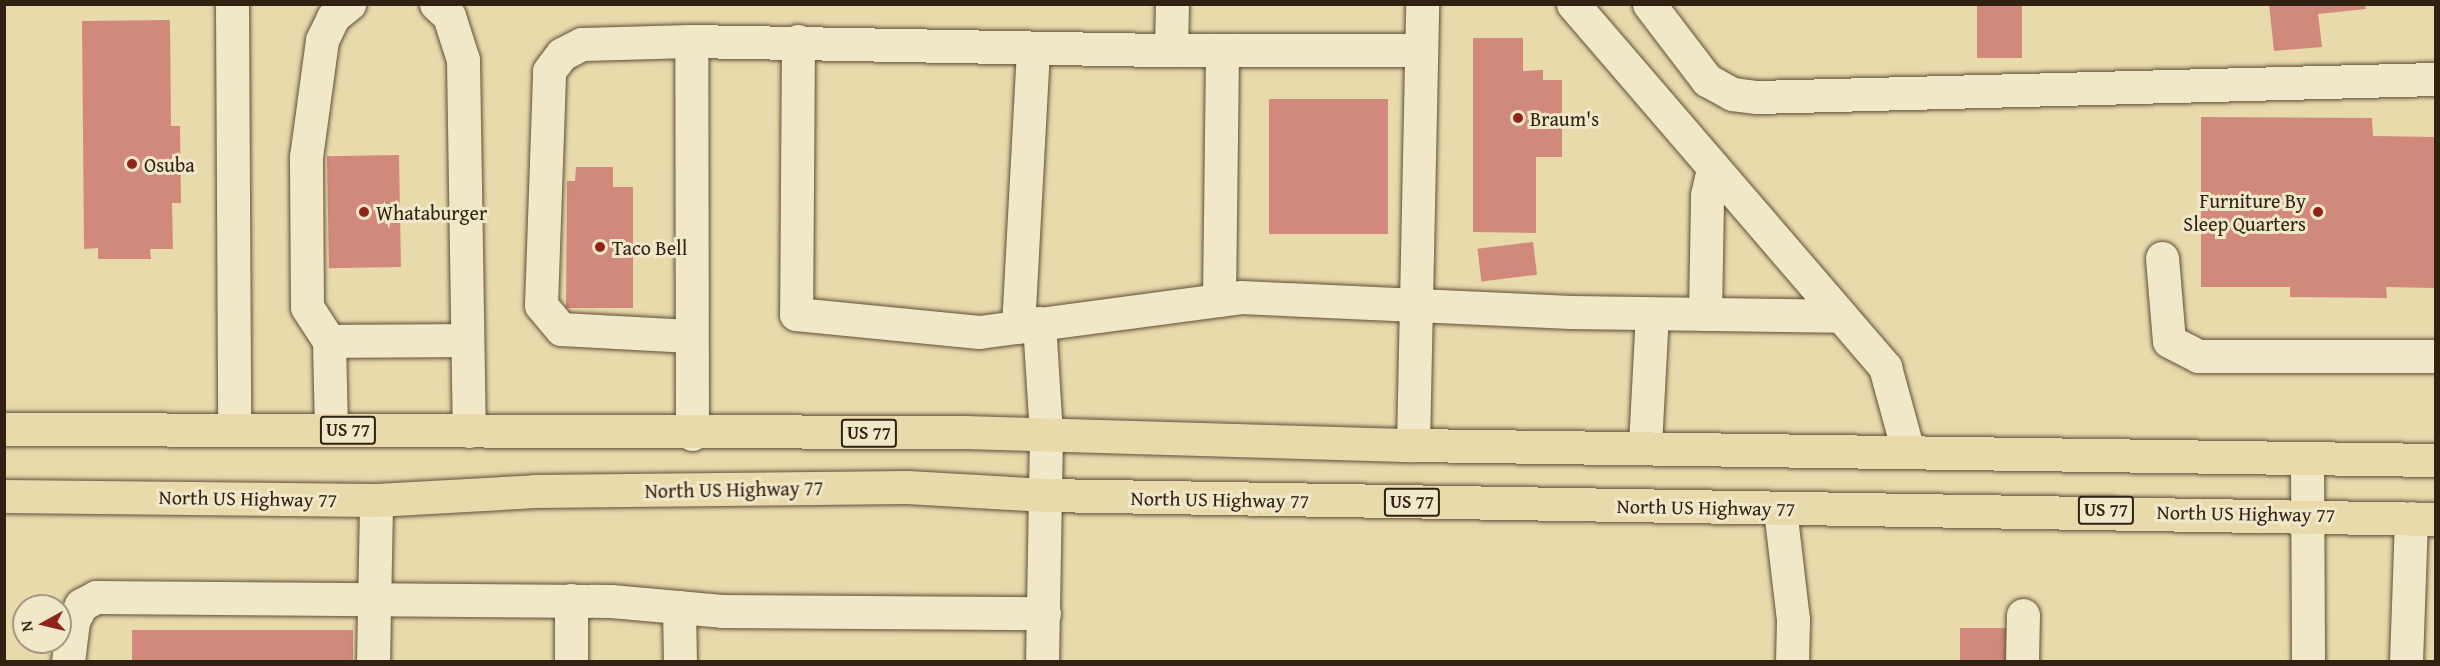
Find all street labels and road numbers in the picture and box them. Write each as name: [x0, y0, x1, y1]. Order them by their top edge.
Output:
road number: US 77: [320, 415, 376, 445]
road number: US 77: [840, 418, 898, 448]
street label: North US Highway 77: [645, 475, 823, 503]
street label: North US Highway 77: [159, 484, 337, 512]
street label: North US Highway 77: [1131, 485, 1309, 513]
road number: US 77: [1384, 487, 1440, 517]
street label: North US Highway 77: [1617, 493, 1795, 521]
road number: US 77: [2078, 495, 2134, 525]
street label: North US Highway 77: [2157, 499, 2335, 527]

